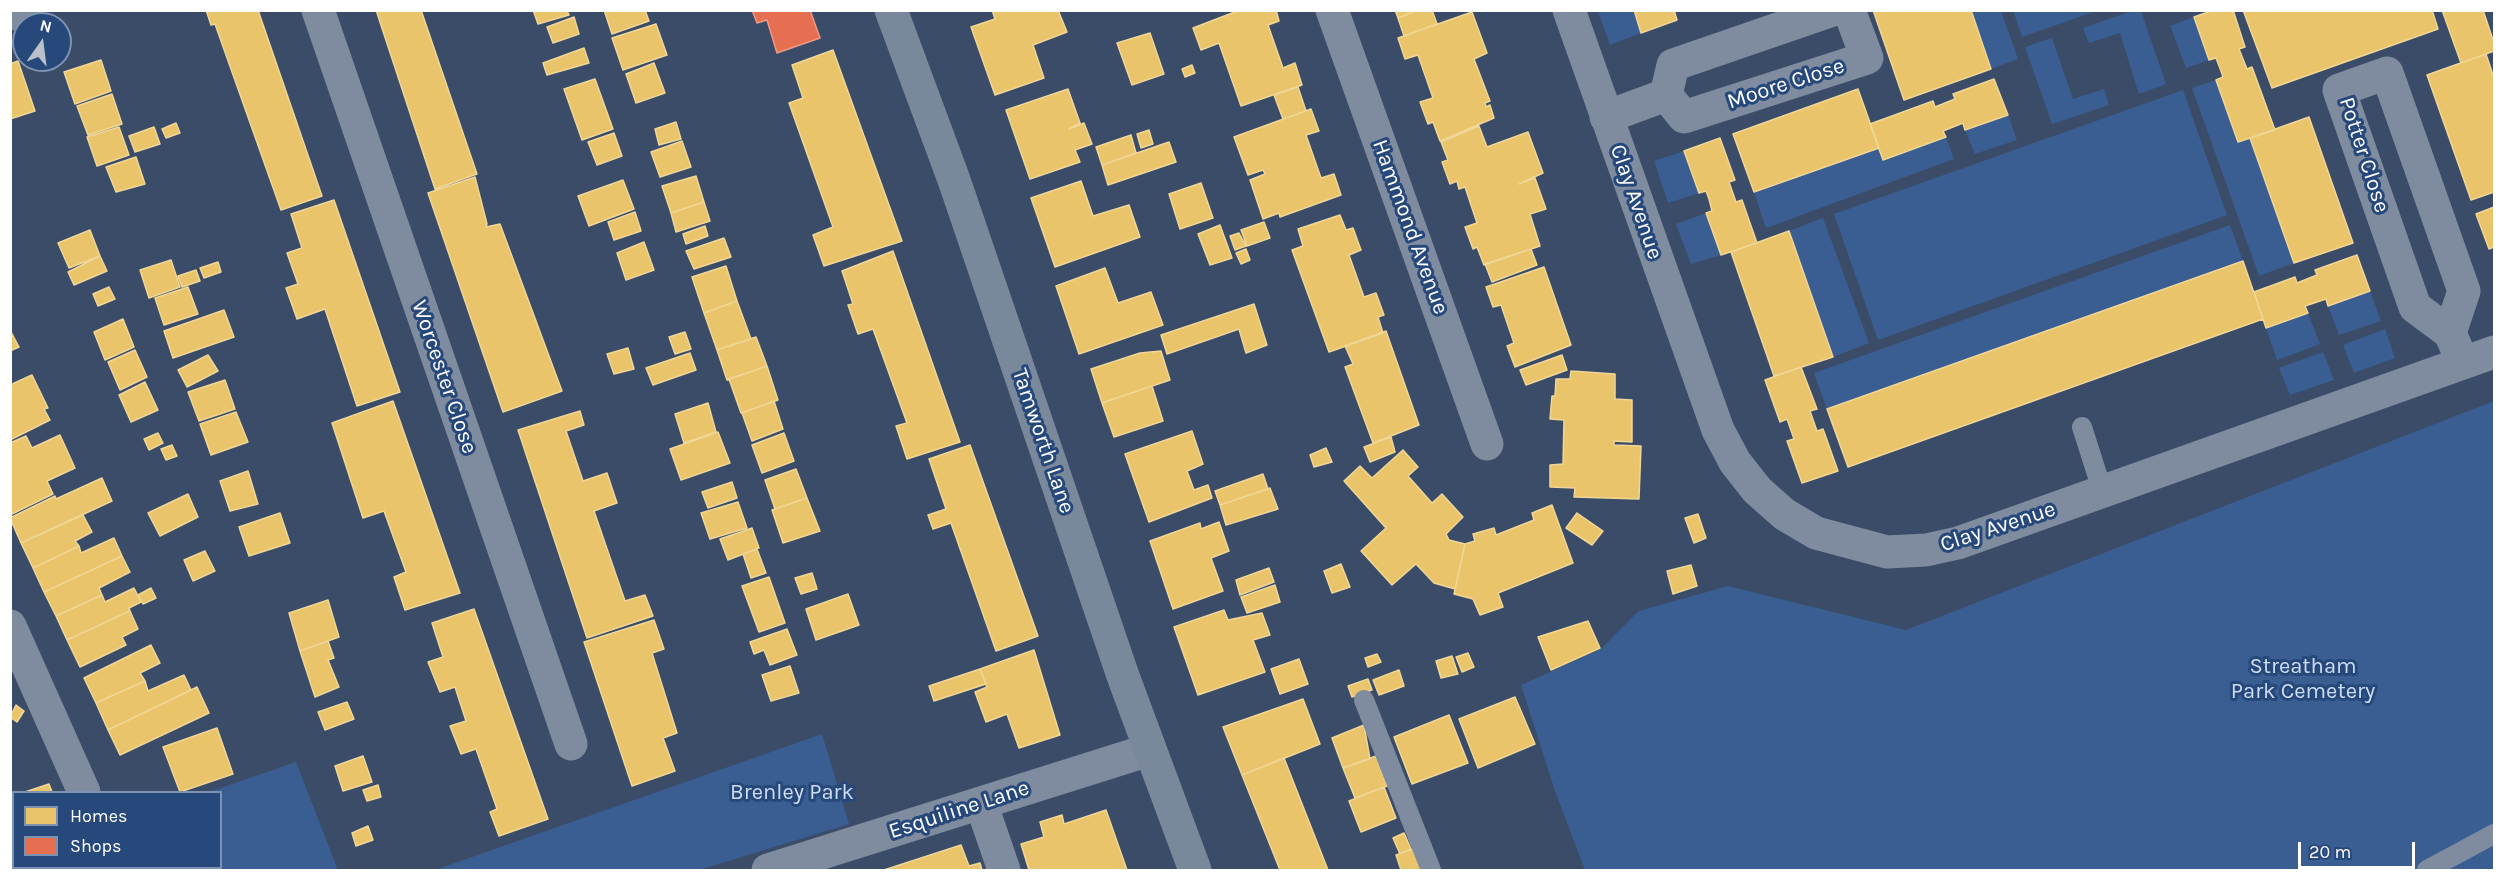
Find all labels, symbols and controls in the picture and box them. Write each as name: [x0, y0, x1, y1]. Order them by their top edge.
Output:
north arrow: [12, 12, 72, 72]
text: N: [38, 15, 54, 37]
street label: Moore Close: [1724, 53, 1848, 115]
street label: Potter Close: [2333, 94, 2395, 216]
street label: Hammond Avenue: [1366, 136, 1454, 318]
street label: Clay Avenue: [1604, 141, 1668, 263]
street label: Worcester Close: [405, 297, 483, 457]
street label: Tamworth Lane: [1006, 365, 1080, 517]
street label: Clay Avenue: [1937, 496, 2059, 558]
park label: Streatham Park Cemetery: [2231, 654, 2375, 706]
street label: Esquiline Lane: [885, 775, 1033, 845]
park label: Brenley Park: [730, 780, 854, 806]
legend: [12, 791, 222, 869]
text: Homes: [70, 805, 127, 827]
scale bar: [2301, 830, 2418, 868]
text: Shops: [70, 835, 122, 857]
text: 20 m: [2309, 841, 2351, 863]

